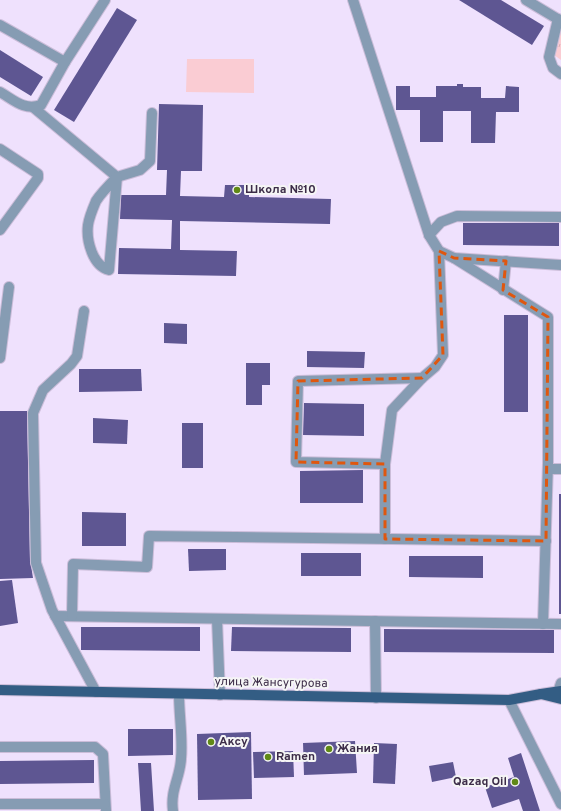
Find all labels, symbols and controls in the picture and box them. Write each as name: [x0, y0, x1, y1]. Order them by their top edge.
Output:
place label: Школа №10: [245, 182, 316, 198]
marker: Школа №10: [232, 185, 242, 195]
street label: улица Жансугурова: [214, 674, 328, 692]
place label: Аксу: [219, 734, 248, 750]
marker: Аксу: [206, 737, 216, 747]
place label: Жания: [337, 741, 378, 757]
marker: Жания: [324, 744, 334, 754]
place label: Ramen: [276, 749, 315, 765]
marker: Ramen: [263, 752, 273, 762]
place label: Qazaq Oil: [453, 774, 507, 790]
marker: Qazaq Oil: [510, 777, 520, 787]

